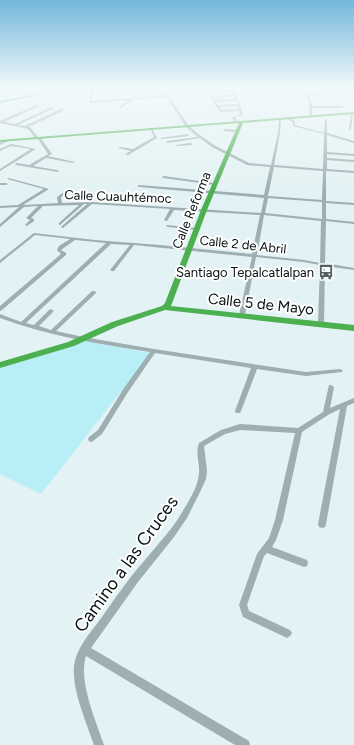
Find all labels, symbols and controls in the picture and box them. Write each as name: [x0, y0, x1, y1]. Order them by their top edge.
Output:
street label: Calle Reforma: [169, 170, 214, 251]
street label: Calle Cuauhtémoc: [64, 187, 172, 206]
street label: Calle 2 de Abril: [199, 232, 287, 257]
bus stop icon: Santiago Tepalcatlalpan: [317, 263, 335, 281]
place label: Santiago Tepalcatlalpan: [176, 265, 314, 280]
street label: Calle 5 de Mayo: [207, 289, 315, 319]
street label: Camino a las Cruces: [69, 491, 183, 637]

